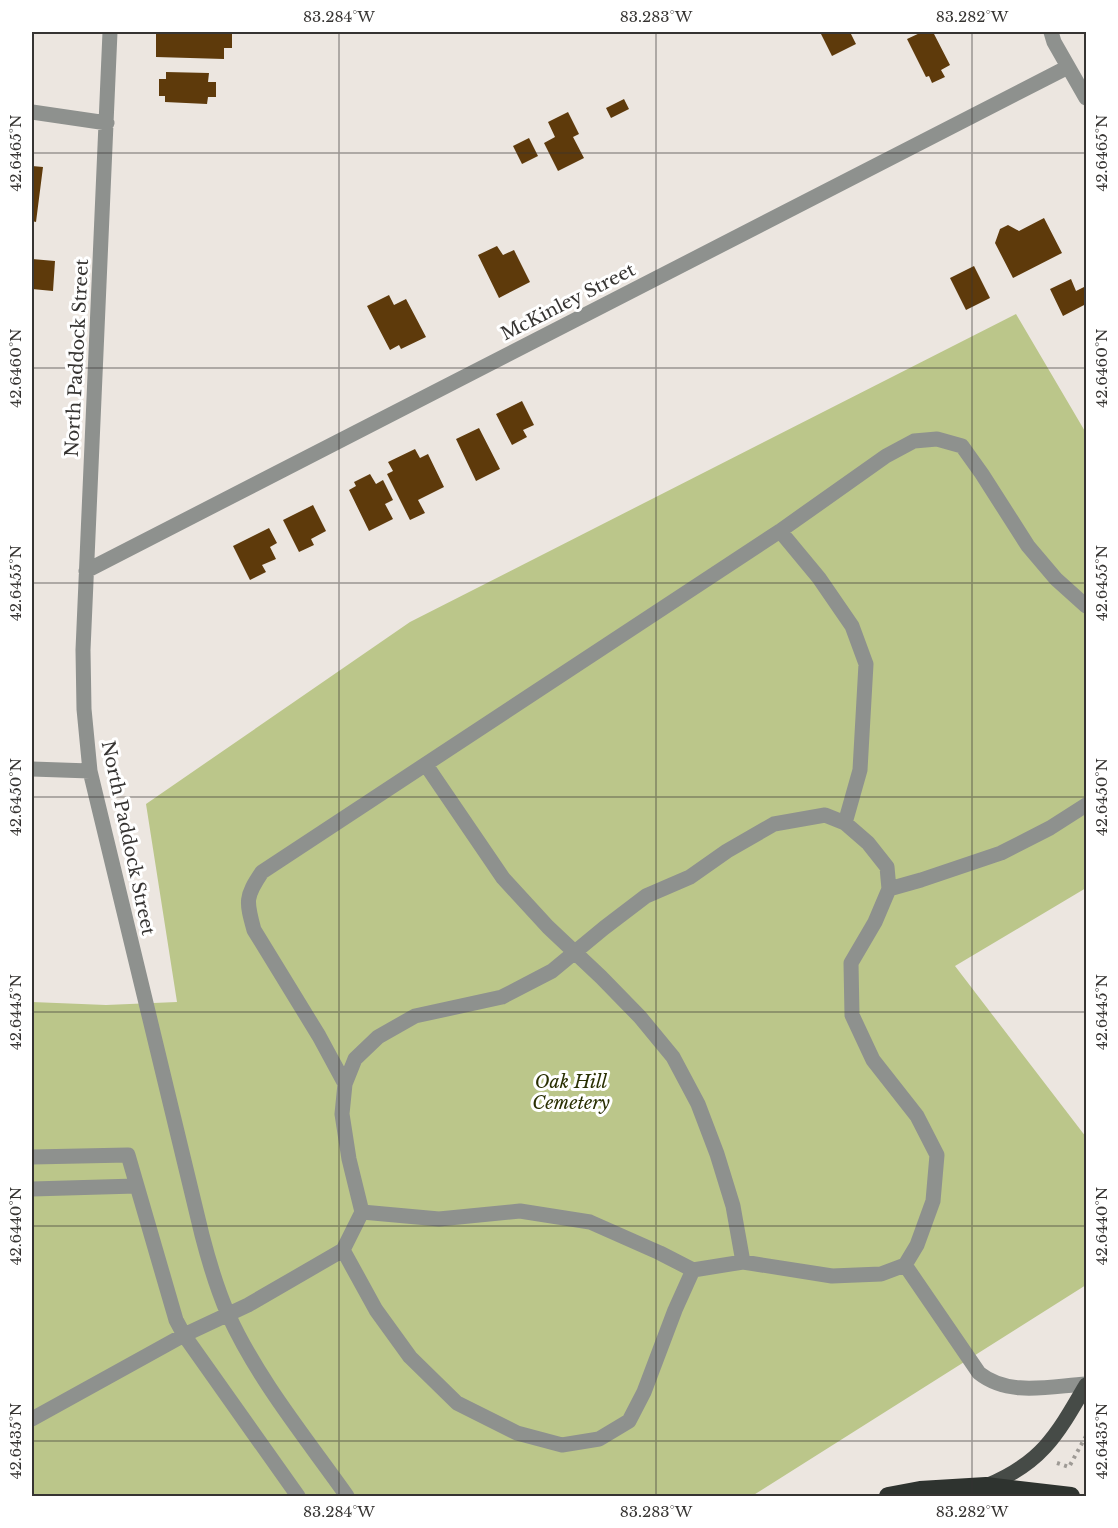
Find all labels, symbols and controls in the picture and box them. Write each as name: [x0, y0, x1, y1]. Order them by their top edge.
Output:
text: 83.284°W: [303, 7, 375, 26]
text: 83.283°W: [620, 7, 693, 26]
text: 83.282°W: [936, 7, 1009, 26]
text: 42.6465°N: [6, 114, 25, 192]
text: 42.6465°N: [1092, 114, 1111, 192]
street label: North Paddock Street: [61, 258, 93, 458]
street label: McKinley Street: [497, 259, 639, 345]
text: 42.6460°N: [6, 328, 25, 408]
text: 42.6460°N: [1092, 328, 1111, 408]
text: 42.6455°N: [6, 545, 25, 621]
text: 42.6455°N: [1092, 545, 1111, 621]
street label: North Paddock Street: [97, 739, 159, 937]
text: 42.6450°N: [6, 758, 25, 836]
text: 42.6450°N: [1092, 758, 1111, 836]
text: 42.6445°N: [6, 974, 25, 1050]
text: 42.6445°N: [1092, 974, 1111, 1050]
park label: Oak Hill Cemetery: [532, 1071, 610, 1114]
text: 42.6440°N: [6, 1187, 25, 1265]
text: 42.6440°N: [1092, 1187, 1111, 1265]
text: 42.6435°N: [6, 1403, 25, 1479]
text: 42.6435°N: [1092, 1403, 1111, 1479]
text: 83.284°W: [303, 1502, 375, 1521]
text: 83.283°W: [620, 1502, 693, 1521]
text: 83.282°W: [936, 1502, 1009, 1521]

